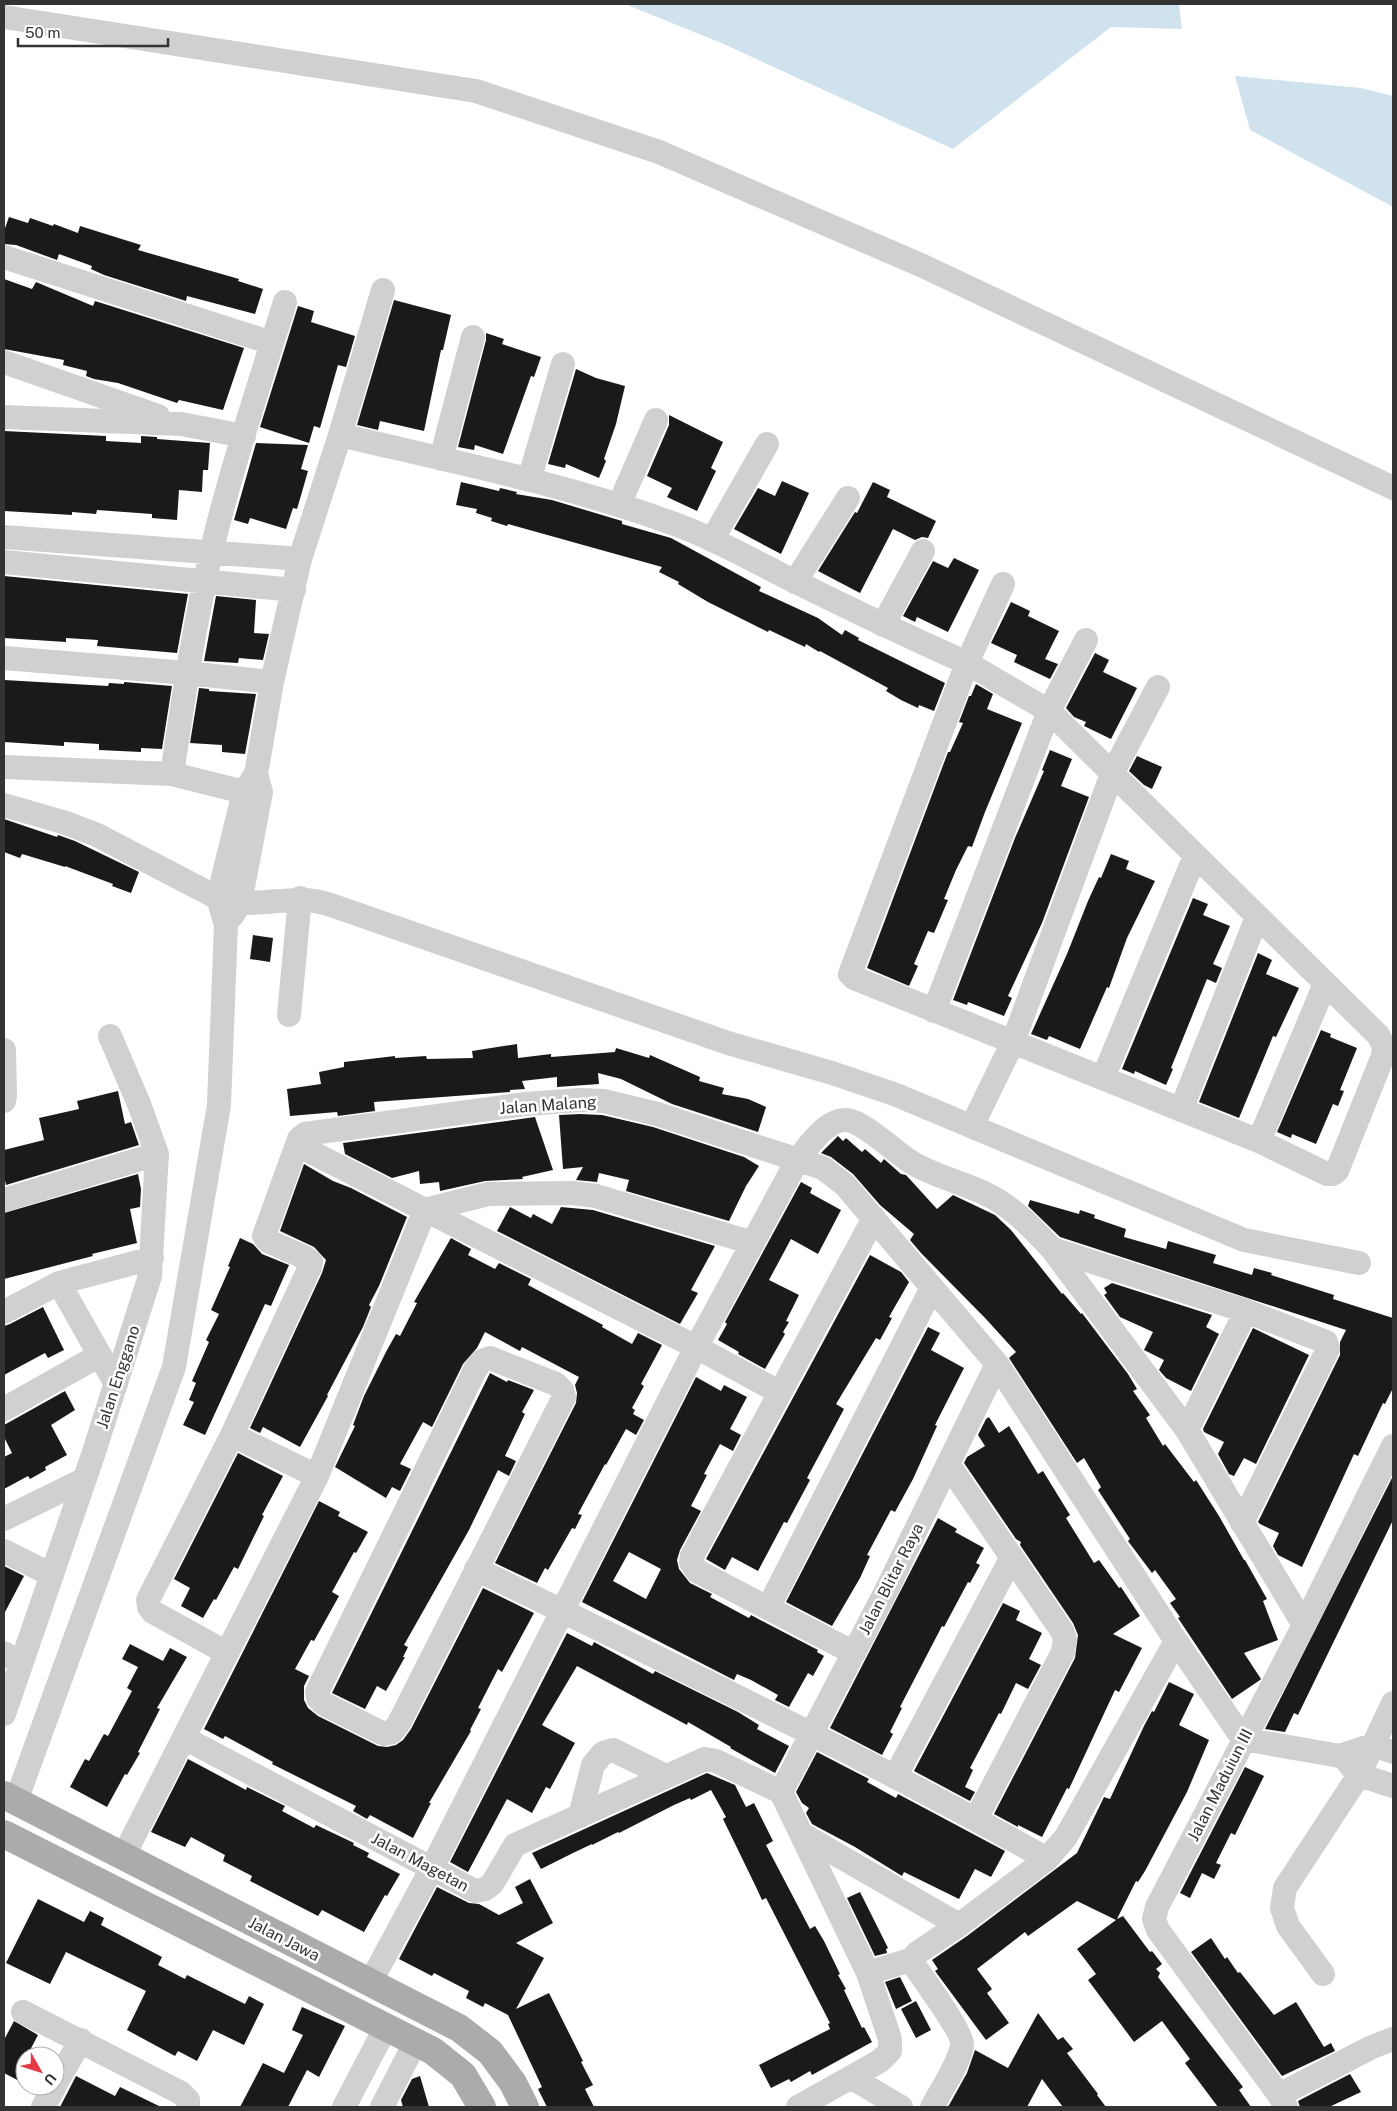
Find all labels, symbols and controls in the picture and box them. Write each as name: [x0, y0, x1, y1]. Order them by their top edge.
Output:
scale bar: [18, 15, 168, 47]
text: 50 m: [25, 24, 60, 41]
street label: Jalan Malang: [499, 1092, 597, 1118]
street label: Jalan Enggano: [92, 1323, 144, 1431]
street label: Jalan Blitar Raya: [855, 1520, 927, 1638]
street label: Jalan Maduiun III: [1183, 1726, 1257, 1844]
street label: Jalan Magetan: [368, 1828, 472, 1896]
street label: Jalan Jawa: [245, 1913, 323, 1965]
north arrow: [15, 2046, 65, 2096]
text: U: [41, 2070, 60, 2088]

